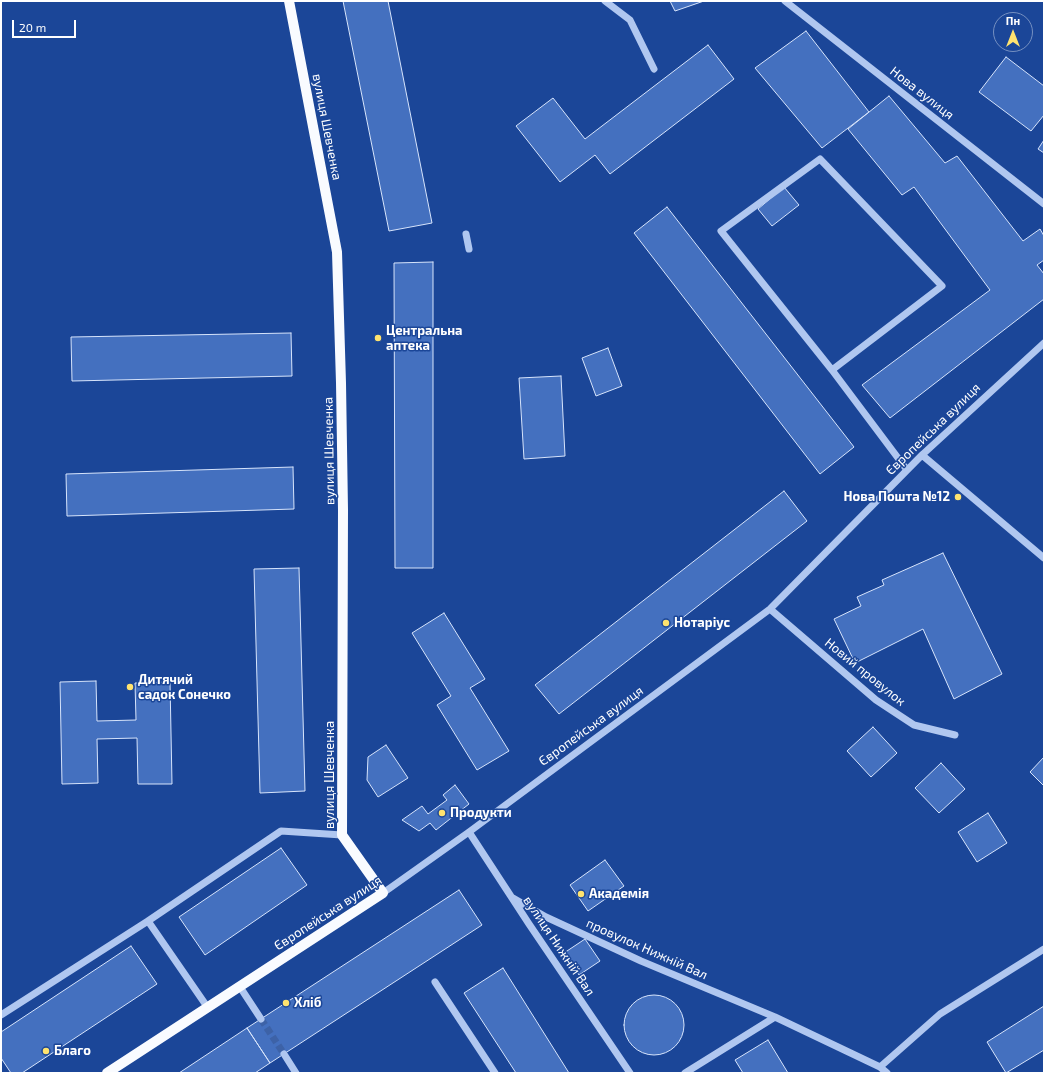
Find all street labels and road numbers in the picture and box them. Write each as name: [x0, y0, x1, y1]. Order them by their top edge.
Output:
street label: Нова вулиця: [887, 63, 957, 123]
street label: вулиця Шевченка: [309, 72, 345, 182]
street label: Європейська вулиця: [883, 380, 983, 478]
street label: вулиця Шевченка: [320, 397, 338, 505]
street label: Новий провулок: [822, 635, 908, 709]
street label: Європейська вулиця: [536, 683, 646, 769]
street label: вулиця Шевченка: [322, 721, 338, 829]
street label: Європейська вулиця: [271, 872, 385, 954]
street label: вулиця Нижній Вал: [520, 893, 598, 999]
street label: провулок Нижній Вал: [584, 915, 710, 983]

